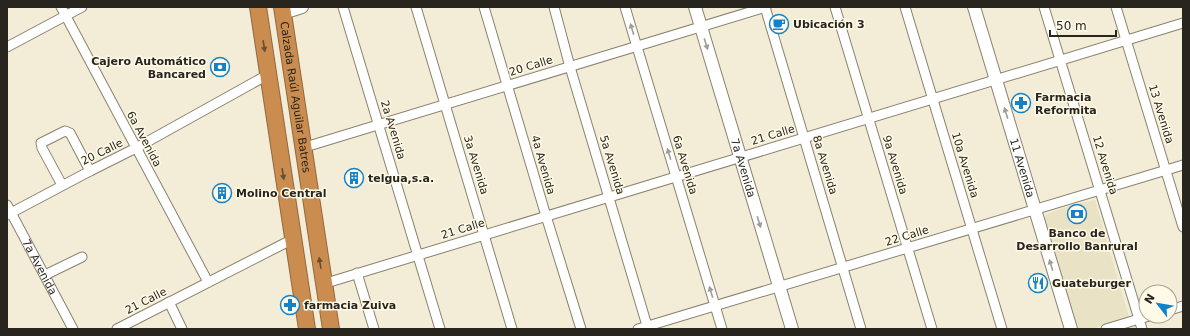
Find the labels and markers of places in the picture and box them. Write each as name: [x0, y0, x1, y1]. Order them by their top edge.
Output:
cafe icon: Ubicación 3: [768, 13, 790, 35]
place label: Ubicación 3: [793, 18, 865, 31]
place label: Cajero Automático Bancared: [91, 55, 206, 81]
bank icon: Cajero Automático Bancared: [209, 56, 231, 78]
place label: Farmacia Reformita: [1035, 91, 1097, 117]
pharmacy icon: Farmacia Reformita: [1010, 92, 1032, 114]
building icon: telgua,s.a.: [343, 167, 365, 189]
place label: telgua,s.a.: [368, 172, 434, 185]
building icon: Molino Central: [211, 182, 233, 204]
place label: Molino Central: [236, 187, 327, 200]
bank icon: Banco de Desarrollo Banrural: [1066, 203, 1088, 225]
place label: Banco de Desarrollo Banrural: [1016, 227, 1138, 253]
restaurant icon: Guateburger: [1027, 272, 1049, 294]
place label: Guateburger: [1052, 277, 1131, 290]
pharmacy icon: farmacia Zuiva: [279, 294, 301, 316]
place label: farmacia Zuiva: [304, 299, 396, 312]

